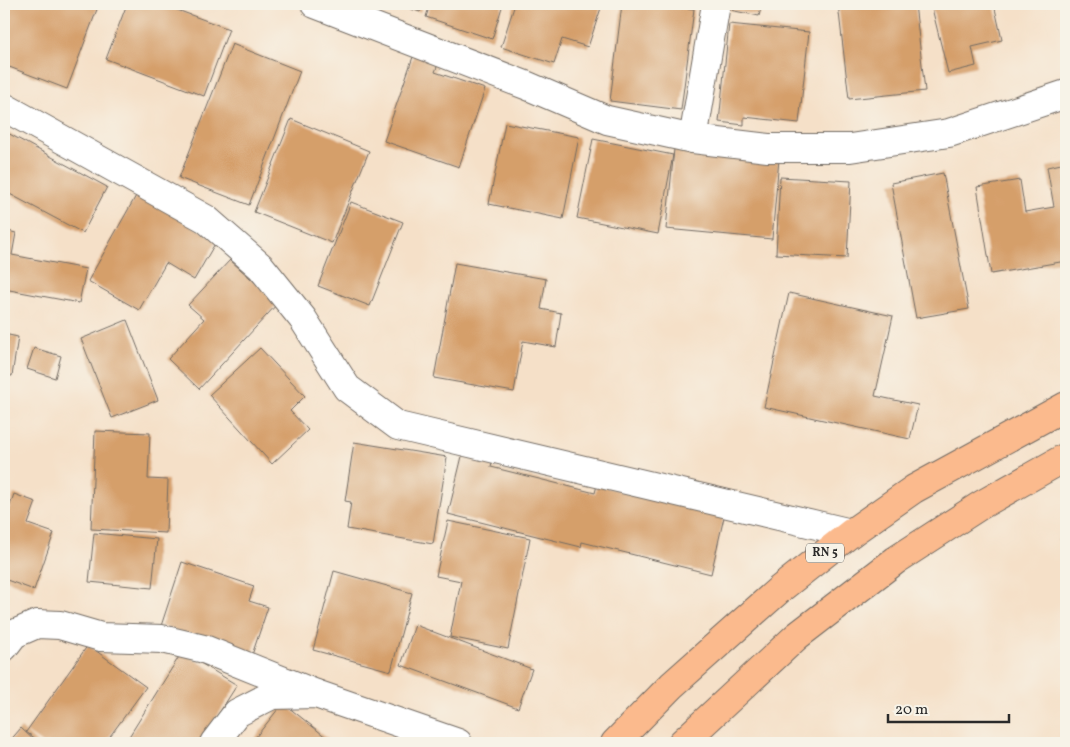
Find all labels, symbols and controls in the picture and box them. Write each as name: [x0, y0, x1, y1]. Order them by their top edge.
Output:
road number: RN 5: [806, 544, 844, 562]
scale bar: [888, 692, 1009, 724]
text: 20 m: [895, 700, 928, 721]

